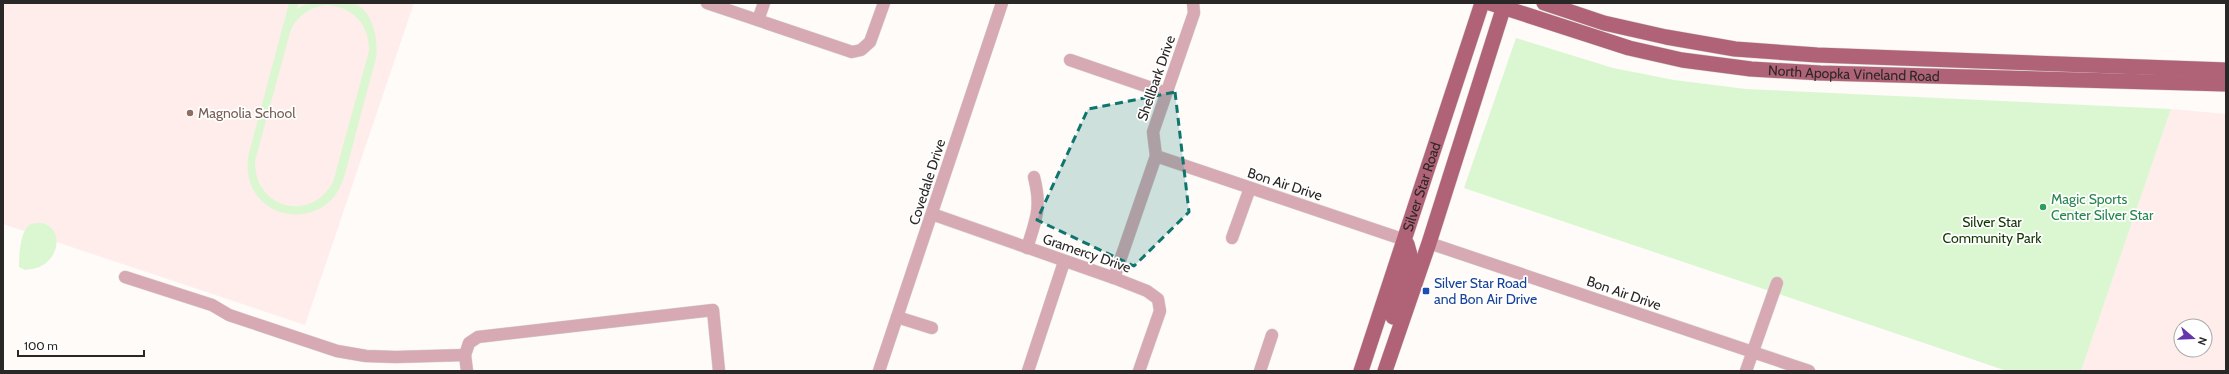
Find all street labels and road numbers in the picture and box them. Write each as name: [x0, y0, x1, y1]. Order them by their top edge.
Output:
street label: Shellbark Drive: [1133, 33, 1179, 123]
street label: North Apopka Vineland Road: [1768, 61, 1940, 85]
street label: Covedale Drive: [905, 137, 949, 227]
street label: Silver Star Road: [1398, 140, 1445, 234]
street label: Bon Air Drive: [1245, 163, 1325, 205]
street label: Gramercy Drive: [1041, 230, 1133, 276]
street label: Bon Air Drive: [1584, 272, 1664, 314]

